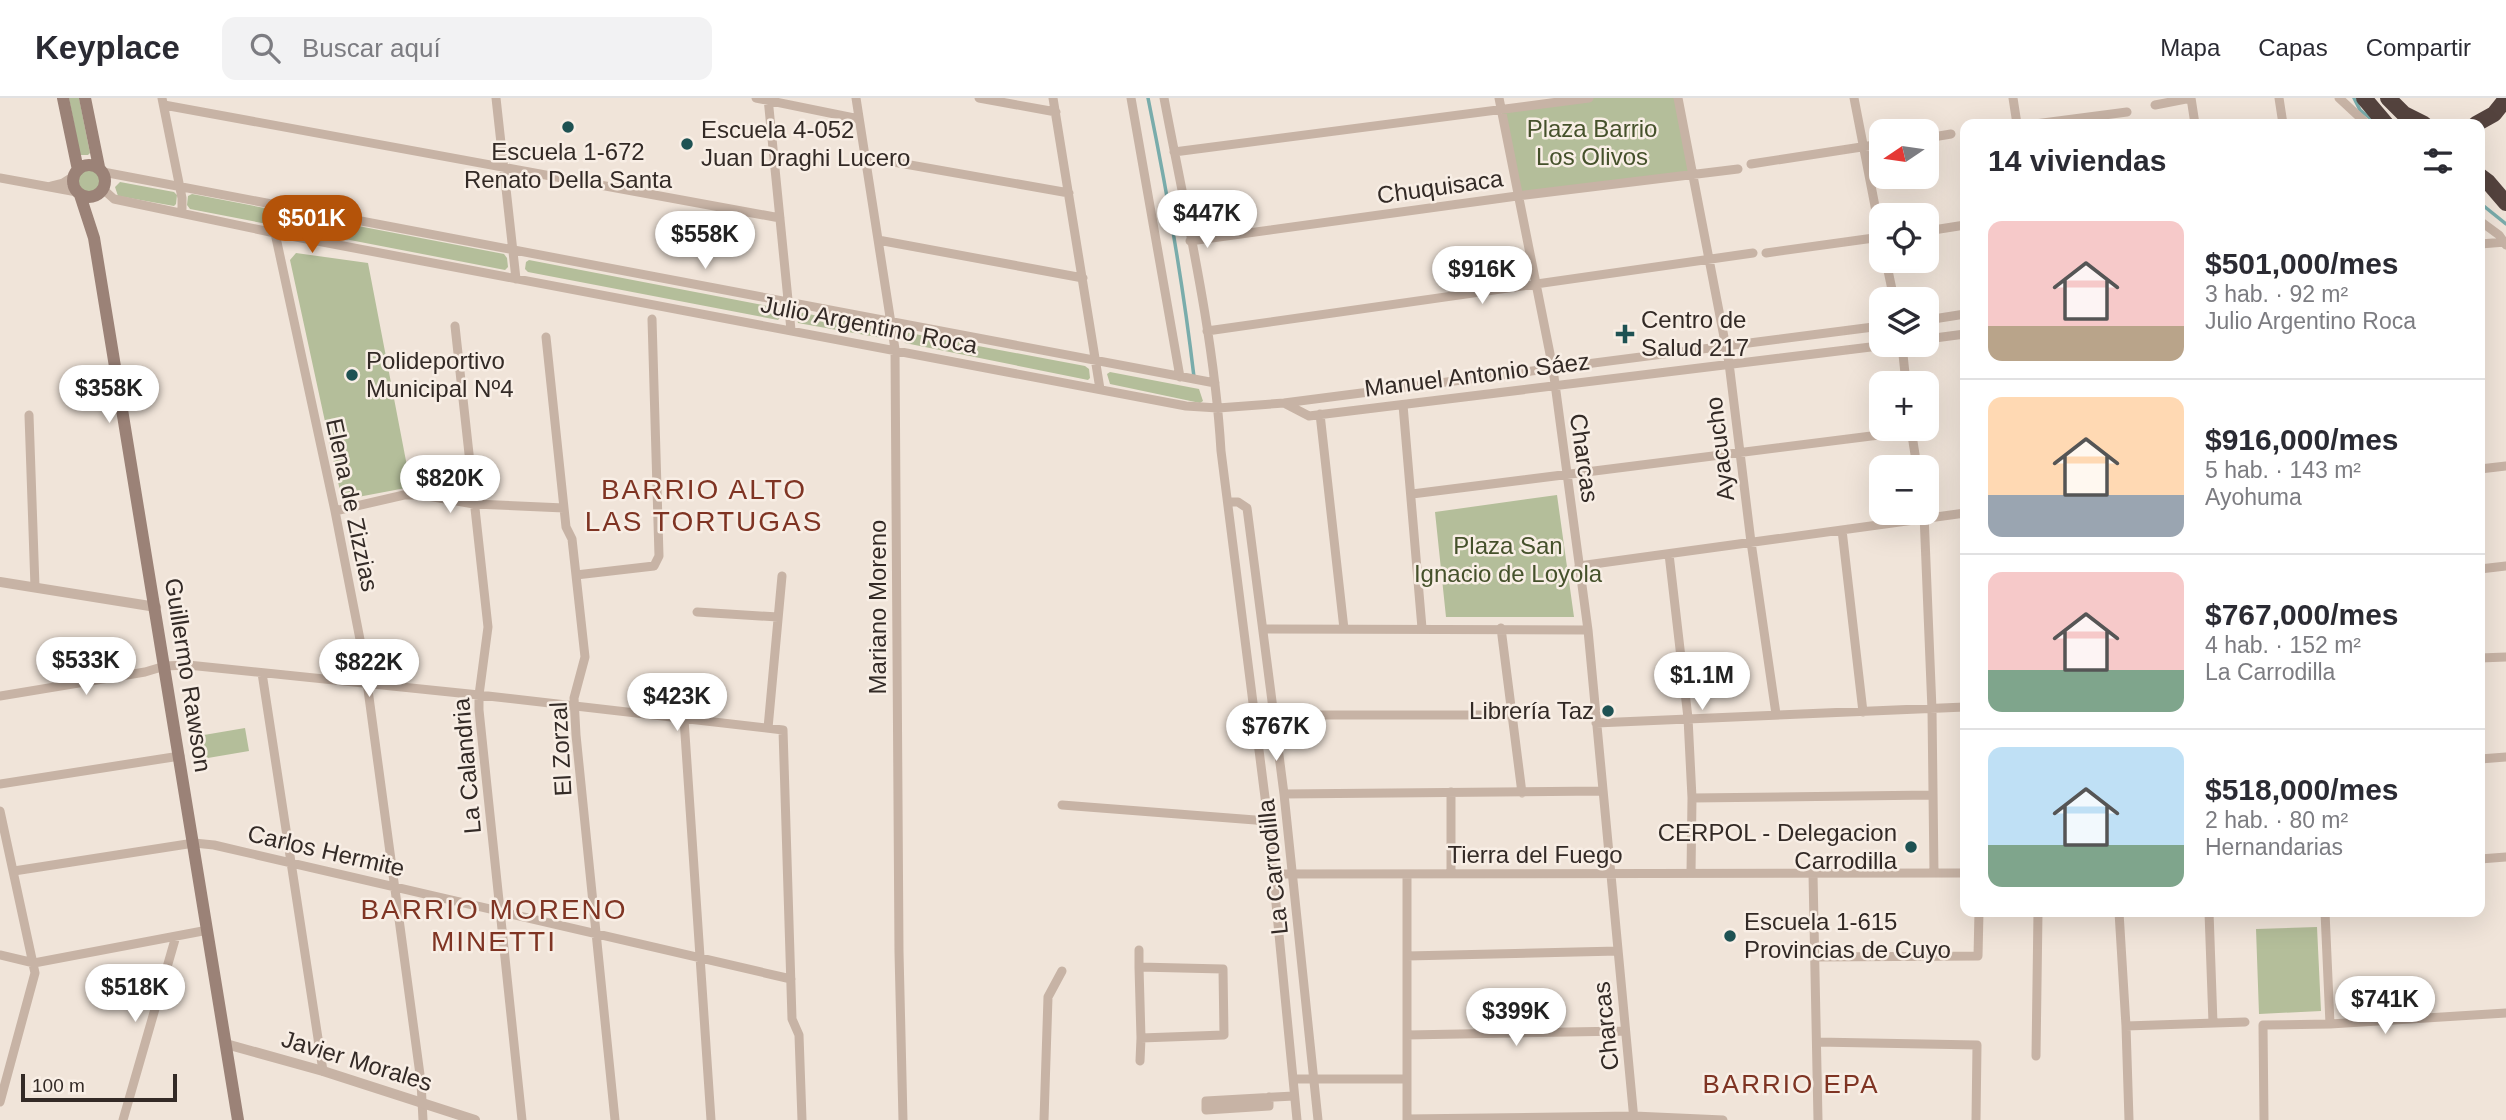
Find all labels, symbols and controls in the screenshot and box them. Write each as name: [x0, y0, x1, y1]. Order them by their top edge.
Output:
search box: [222, 17, 712, 80]
text: Keyplace: [35, 29, 180, 66]
icon: search: [246, 29, 284, 67]
text: Buscar aquí: [302, 33, 441, 63]
text: Mapa: [2160, 34, 2220, 61]
text: Capas: [2258, 34, 2328, 61]
text: Compartir: [2366, 34, 2471, 61]
park label: Plaza Barrio Los Olivos: [1527, 115, 1657, 170]
place label: Escuela 4-052 Juan Draghi Lucero: [701, 116, 910, 171]
marker: Escuela 1-672 Renato Della Santa: [560, 119, 576, 135]
north arrow: [1869, 119, 1939, 189]
map controls: [1869, 119, 1939, 525]
marker: Escuela 4-052 Juan Draghi Lucero: [679, 136, 695, 152]
place label: Escuela 1-672 Renato Della Santa: [464, 138, 673, 193]
icon: filters: [2419, 142, 2457, 180]
text: 14 viviendas: [1988, 144, 2166, 177]
street label: Chuquisaca: [1375, 164, 1505, 209]
pin: $447K: [1158, 190, 1256, 250]
pin: $501K: [263, 195, 361, 255]
text: $447K: [1173, 200, 1241, 226]
button: locate: [1869, 203, 1939, 273]
text: $501K: [278, 205, 346, 231]
pin: $558K: [656, 212, 754, 271]
text: $558K: [671, 221, 739, 247]
pin: $916K: [1433, 246, 1531, 306]
text: $501,000/mes: [2205, 247, 2399, 280]
icon: home: [2044, 249, 2128, 333]
text: $916K: [1448, 256, 1516, 282]
text: 3 hab. · 92 m²: [2205, 281, 2348, 307]
button: layers: [1869, 287, 1939, 357]
street label: Julio Argentino Roca: [758, 290, 980, 359]
place label: Centro de Salud 217: [1641, 306, 1749, 361]
text: Julio Argentino Roca: [2205, 308, 2416, 334]
marker: Centro de Salud 217: [1615, 324, 1635, 344]
place label: Polideportivo Municipal Nº4: [366, 347, 514, 402]
street label: Manuel Antonio Sáez: [1363, 347, 1591, 402]
pin: $358K: [60, 366, 158, 425]
marker: Polideportivo Municipal Nº4: [344, 367, 360, 383]
button: +: [1869, 371, 1939, 441]
text: $358K: [75, 375, 143, 401]
street label: Ayacucho: [1700, 395, 1739, 503]
street label: Charcas: [1565, 412, 1604, 504]
street label: Elena de Zizzias: [321, 416, 384, 594]
text: $916,000/mes: [2205, 423, 2399, 456]
icon: home: [2044, 425, 2128, 509]
button: −: [1869, 455, 1939, 525]
pin: $820K: [401, 456, 499, 515]
text: 5 hab. · 143 m²: [2205, 457, 2361, 483]
text: $820K: [416, 465, 484, 491]
district label: BARRIO ALTO LAS TORTUGAS: [585, 474, 823, 537]
text: Ayohuma: [2205, 484, 2302, 510]
street label: Mariano Moreno: [864, 520, 891, 694]
park label: Plaza San Ignacio de Loyola: [1414, 532, 1603, 587]
street label: Guillermo Rawson: [160, 576, 217, 774]
text: $767,000/mes: [2205, 598, 2399, 631]
icon: home: [2044, 600, 2128, 684]
text: 4 hab. · 152 m²: [2205, 632, 2361, 658]
pin: $533K: [37, 638, 135, 697]
pin: $822K: [320, 640, 418, 699]
text: $533K: [52, 647, 120, 673]
text: $822K: [335, 649, 403, 675]
pin: $1.1M: [1653, 652, 1751, 712]
text: La Carrodilla: [2205, 659, 2335, 685]
text: $1.1M: [1670, 662, 1734, 688]
pin: $423K: [628, 674, 726, 733]
text: $423K: [643, 683, 711, 709]
street label: La Calandria: [447, 696, 486, 835]
place label: Librería Taz: [1469, 697, 1594, 724]
street label: El Zorzal: [545, 701, 576, 797]
marker: Librería Taz: [1600, 703, 1616, 719]
pin: $767K: [1227, 704, 1325, 763]
text: $767K: [1242, 713, 1310, 739]
text: $518,000/mes: [2205, 773, 2399, 806]
icon: home: [2044, 775, 2128, 859]
street label: La Carrodilla: [1252, 797, 1293, 936]
text: 2 hab. · 80 m²: [2205, 807, 2348, 833]
street label: Carlos Hermite: [245, 819, 407, 882]
place label: CERPOL - Delegacion Carrodilla: [1658, 819, 1898, 874]
text: Hernandarias: [2205, 834, 2343, 860]
marker: CERPOL - Delegacion Carrodilla: [1903, 839, 1919, 855]
street label: Tierra del Fuego: [1447, 841, 1623, 868]
district label: BARRIO MORENO MINETTI: [360, 894, 628, 957]
place label: Escuela 1-615 Provincias de Cuyo: [1744, 908, 1951, 963]
marker: Escuela 1-615 Provincias de Cuyo: [1722, 928, 1738, 944]
pin: $518K: [86, 964, 184, 1024]
text: $518K: [101, 974, 169, 1000]
pin: $741K: [2336, 976, 2434, 1036]
street label: Charcas: [1587, 980, 1624, 1072]
text: $741K: [2351, 986, 2419, 1012]
pin: $399K: [1467, 988, 1565, 1048]
text: $399K: [1482, 998, 1550, 1024]
street label: Javier Morales: [279, 1025, 436, 1096]
district label: BARRIO EPA: [1702, 1069, 1880, 1099]
scale bar: [21, 1071, 177, 1103]
text: 100 m: [32, 1075, 85, 1096]

